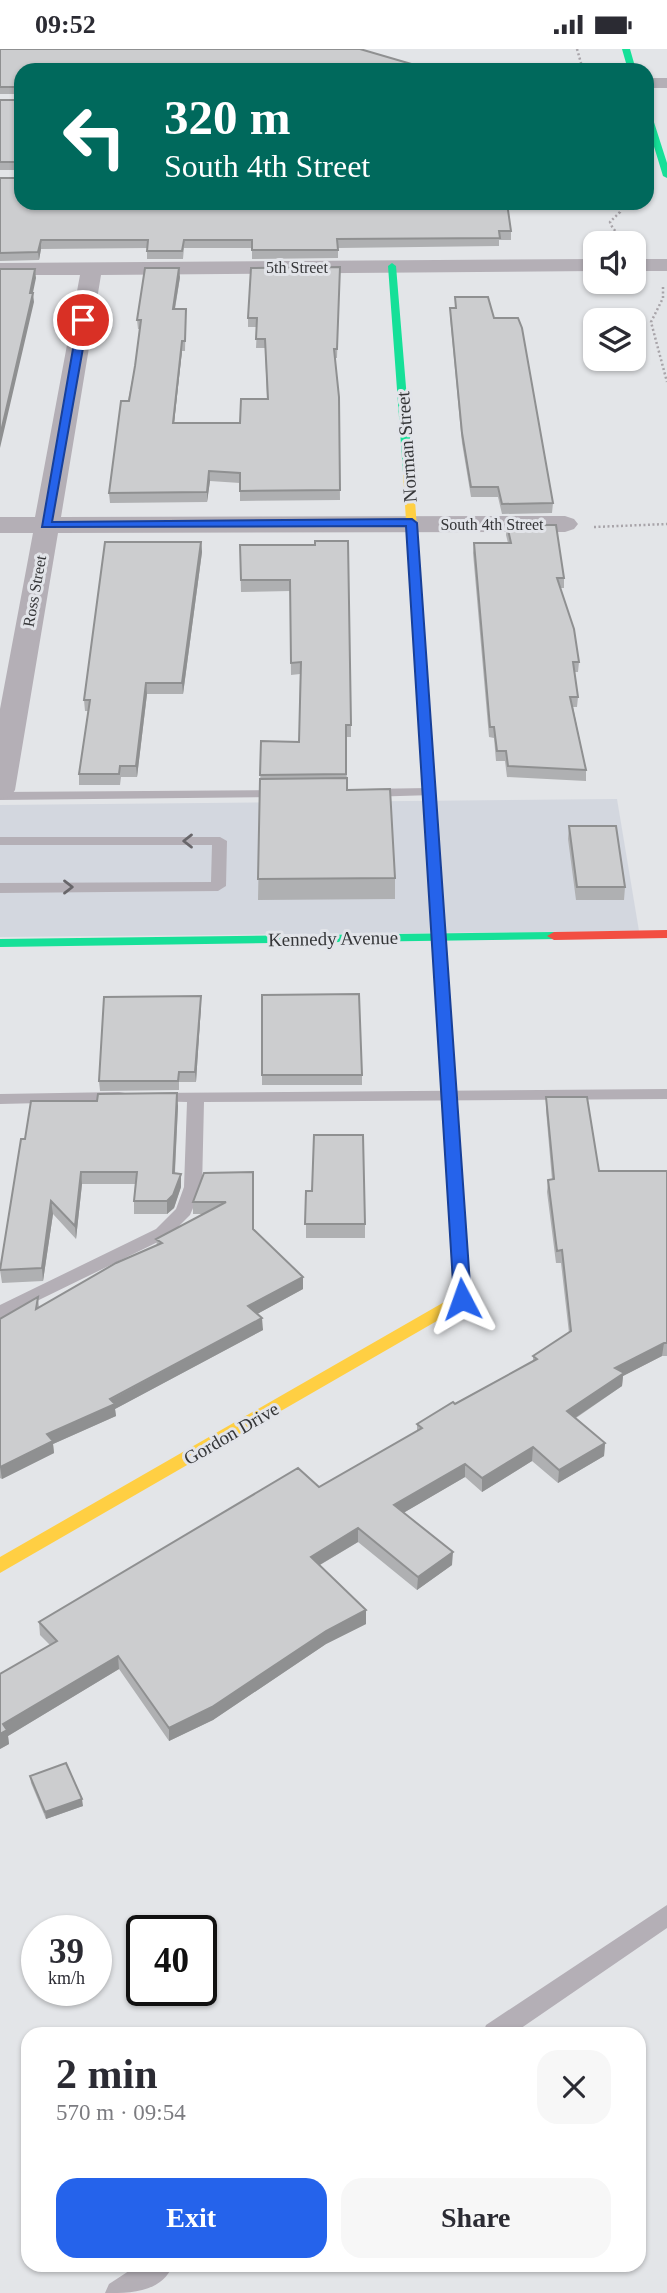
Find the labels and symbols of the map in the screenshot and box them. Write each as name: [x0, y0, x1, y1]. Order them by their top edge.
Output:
street label: 5th Street: [266, 259, 328, 276]
pin: [53, 290, 113, 350]
street label: Norman Street: [392, 390, 421, 503]
street label: South 4th Street: [440, 516, 544, 533]
street label: Ross Street: [20, 553, 49, 628]
one-way arrow: [182, 833, 193, 849]
one-way arrow: [63, 879, 74, 895]
street label: Kennedy Avenue: [268, 927, 398, 950]
position arrow: [425, 1262, 499, 1336]
street label: Gordon Drive: [180, 1398, 282, 1469]
speed limit sign: 40: [126, 1915, 217, 2006]

